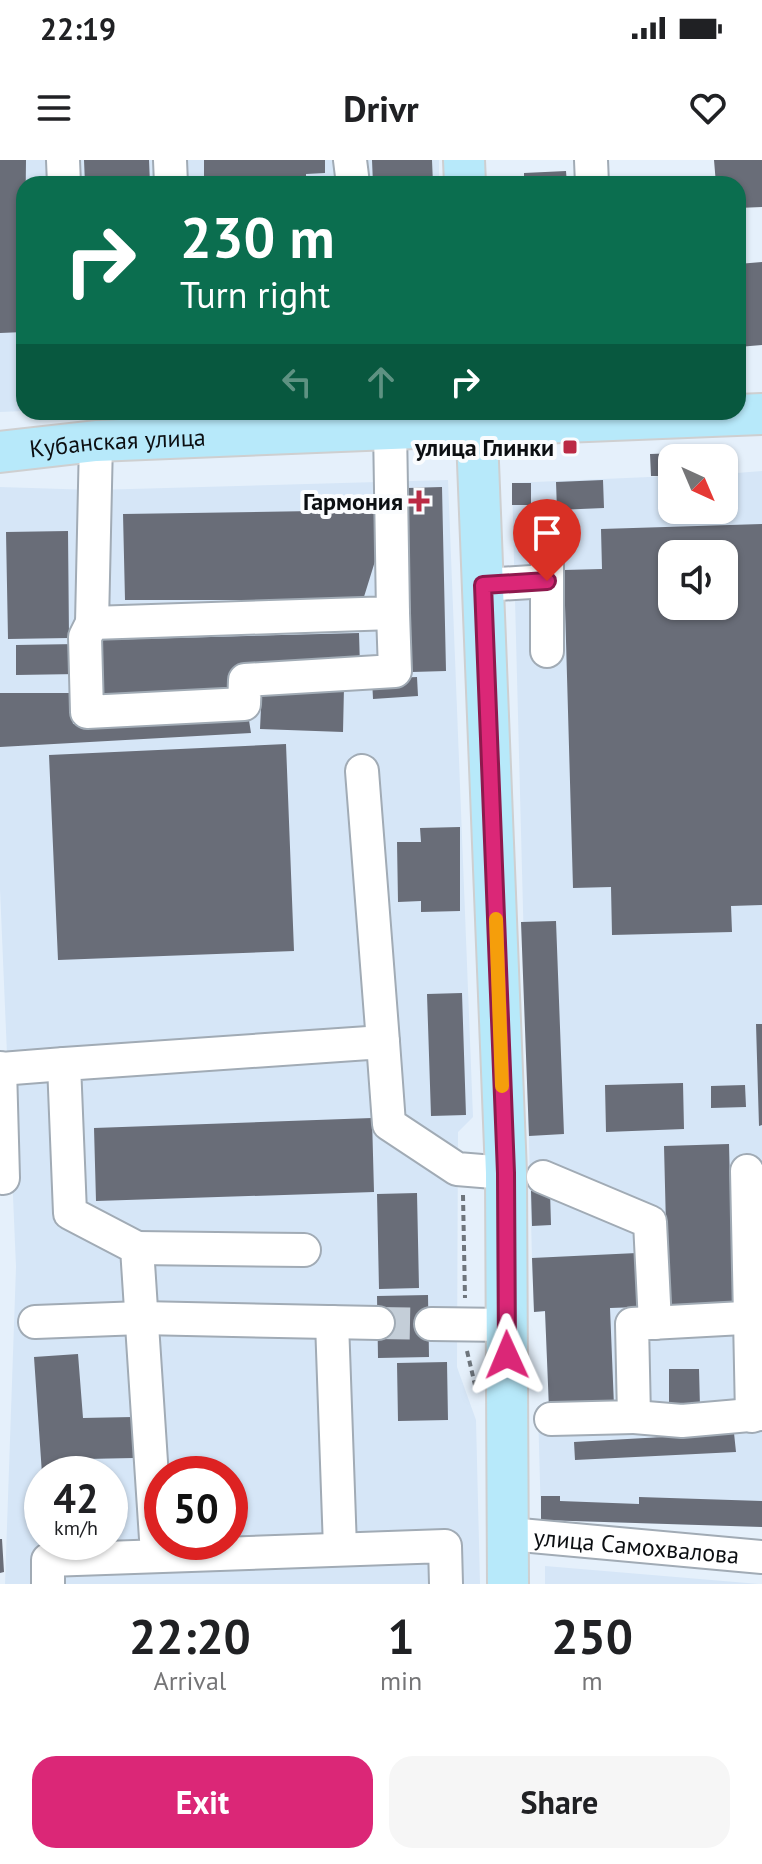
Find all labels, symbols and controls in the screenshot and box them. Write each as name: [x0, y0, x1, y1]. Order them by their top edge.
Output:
text: 22:19: [40, 9, 116, 48]
text: Drivr: [343, 85, 419, 132]
icon: menu: [32, 86, 76, 130]
icon: heart: [686, 86, 730, 130]
text: 230 m: [180, 201, 335, 273]
icon: right: [48, 208, 152, 312]
text: Turn right: [180, 271, 330, 318]
icon: left: [275, 360, 319, 404]
icon: ahead: [359, 360, 403, 404]
icon: right: [443, 360, 487, 404]
street label: Кубанская улица: [28, 421, 206, 464]
place label: улица Глинки: [414, 432, 554, 463]
marker: улица Глинки: [561, 438, 579, 456]
north arrow: [658, 444, 738, 524]
map controls: [658, 444, 738, 620]
place label: Гармония: [303, 486, 403, 517]
marker: Гармония: [410, 492, 428, 510]
pin: [513, 499, 581, 581]
icon: arrive: [525, 511, 569, 555]
button: sound: [658, 540, 738, 620]
position arrow: [465, 1313, 549, 1397]
speed limit sign: 50: [144, 1456, 248, 1560]
text: 42: [53, 1472, 99, 1524]
text: km/h: [54, 1515, 98, 1541]
street label: улица Самохвалова: [532, 1521, 741, 1570]
text: 22:20: [129, 1605, 251, 1667]
text: 1: [387, 1605, 415, 1667]
text: 250: [551, 1605, 633, 1667]
text: Arrival: [154, 1664, 226, 1697]
text: min: [380, 1664, 422, 1697]
text: m: [582, 1664, 603, 1697]
button: Exit: [32, 1756, 373, 1848]
button: Share: [389, 1756, 730, 1848]

